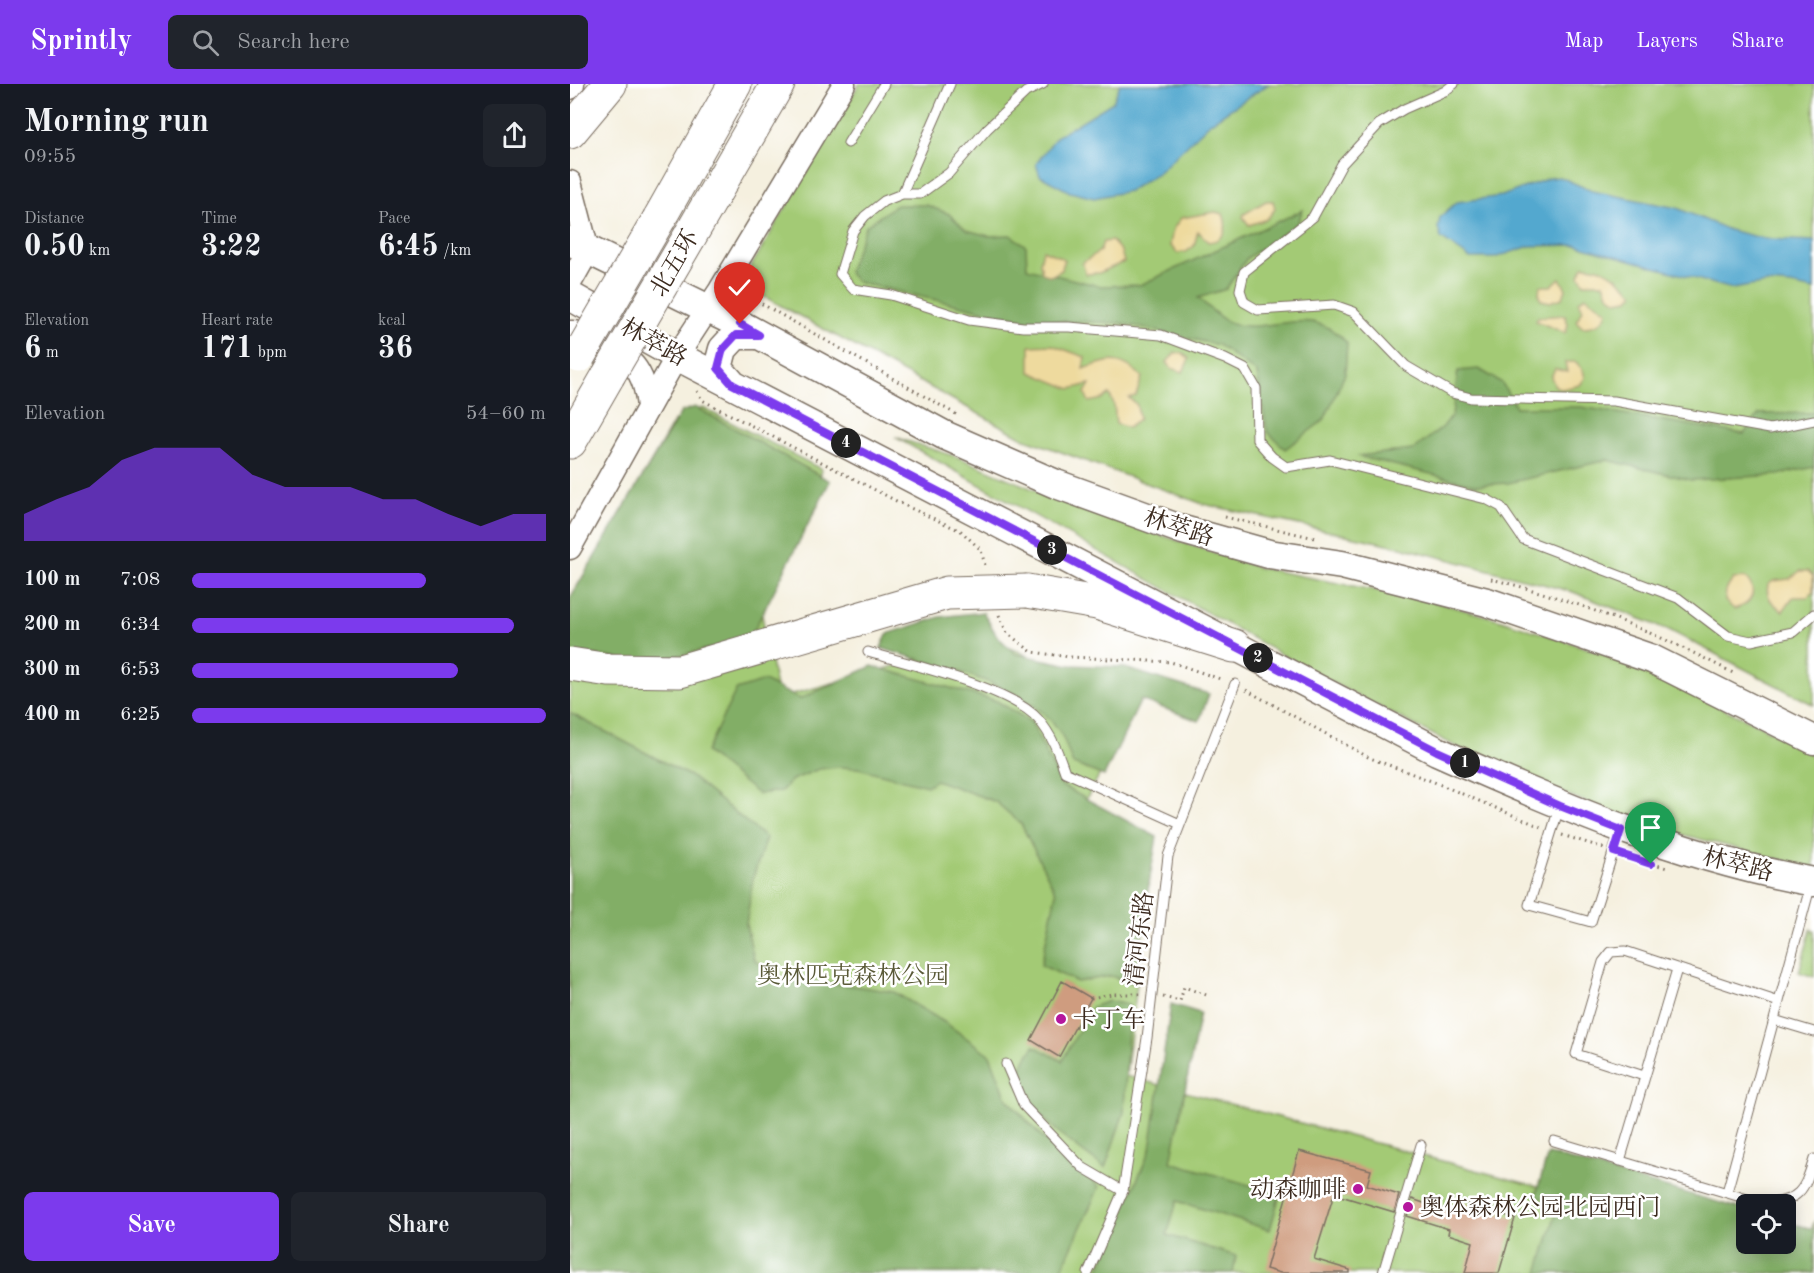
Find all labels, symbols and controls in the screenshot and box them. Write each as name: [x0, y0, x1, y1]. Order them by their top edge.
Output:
search box: [168, 15, 588, 69]
icon: search: [189, 26, 222, 59]
text: Sprintly: [30, 28, 132, 56]
text: Search here: [237, 31, 350, 53]
text: Map: [1564, 31, 1603, 52]
text: Layers: [1636, 31, 1698, 52]
text: Share: [1731, 31, 1784, 52]
button: share: [483, 104, 546, 167]
text: Morning run: [24, 106, 209, 139]
text: 09:55: [24, 147, 76, 167]
text: Distance: [24, 211, 84, 227]
text: Time: [201, 211, 237, 227]
text: Pace: [378, 211, 410, 227]
street label: 北五环: [646, 226, 704, 301]
text: 0.50: [24, 232, 85, 262]
text: 3:22: [201, 232, 262, 262]
text: 6:45: [378, 232, 439, 262]
text: km: [85, 243, 110, 259]
text: /km: [439, 243, 471, 259]
pin: [714, 262, 765, 324]
icon: check: [723, 271, 756, 304]
text: Elevation: [24, 313, 89, 329]
text: Heart rate: [201, 313, 273, 329]
text: kcal: [378, 313, 406, 329]
street label: 林萃路: [616, 313, 692, 372]
text: 6: [24, 334, 41, 364]
text: 171: [201, 334, 253, 364]
text: 36: [378, 334, 413, 364]
text: m: [41, 345, 59, 361]
text: bpm: [253, 345, 287, 361]
text: Elevation: [24, 404, 105, 424]
text: 54–60 m: [466, 404, 546, 424]
pin: 4: [831, 428, 861, 458]
text: 4: [841, 435, 851, 451]
street label: 林萃路: [1140, 504, 1217, 551]
pin: 3: [1037, 535, 1067, 565]
text: 3: [1047, 542, 1057, 558]
text: 100 m: [24, 570, 80, 590]
text: 7:08: [120, 570, 160, 590]
text: 200 m: [24, 615, 80, 635]
text: 6:34: [120, 615, 160, 635]
pin: 2: [1243, 643, 1273, 673]
text: 2: [1253, 650, 1263, 666]
text: 300 m: [24, 660, 80, 680]
text: 6:53: [120, 660, 160, 680]
text: 400 m: [24, 705, 80, 725]
text: 6:25: [120, 705, 160, 725]
pin: 1: [1450, 748, 1480, 778]
text: 1: [1460, 755, 1470, 771]
pin: [1625, 802, 1676, 864]
icon: arrive: [1634, 811, 1667, 844]
street label: 林萃路: [1700, 843, 1776, 886]
street label: 清河东路: [1120, 890, 1159, 988]
park label: 奥林匹克森林公园: [757, 962, 949, 989]
place label: 卡丁车: [1073, 1006, 1145, 1033]
marker: 卡丁车: [1054, 1012, 1068, 1026]
place label: 动森咖啡: [1250, 1176, 1346, 1203]
marker: 动森咖啡: [1351, 1182, 1365, 1196]
button: Save: [24, 1192, 279, 1261]
button: Share: [291, 1192, 546, 1261]
place label: 奥体森林公园北园西门: [1420, 1194, 1660, 1221]
map controls: [1736, 1194, 1796, 1254]
button: locate: [1736, 1194, 1796, 1254]
marker: 奥体森林公园北园西门: [1401, 1200, 1415, 1214]

